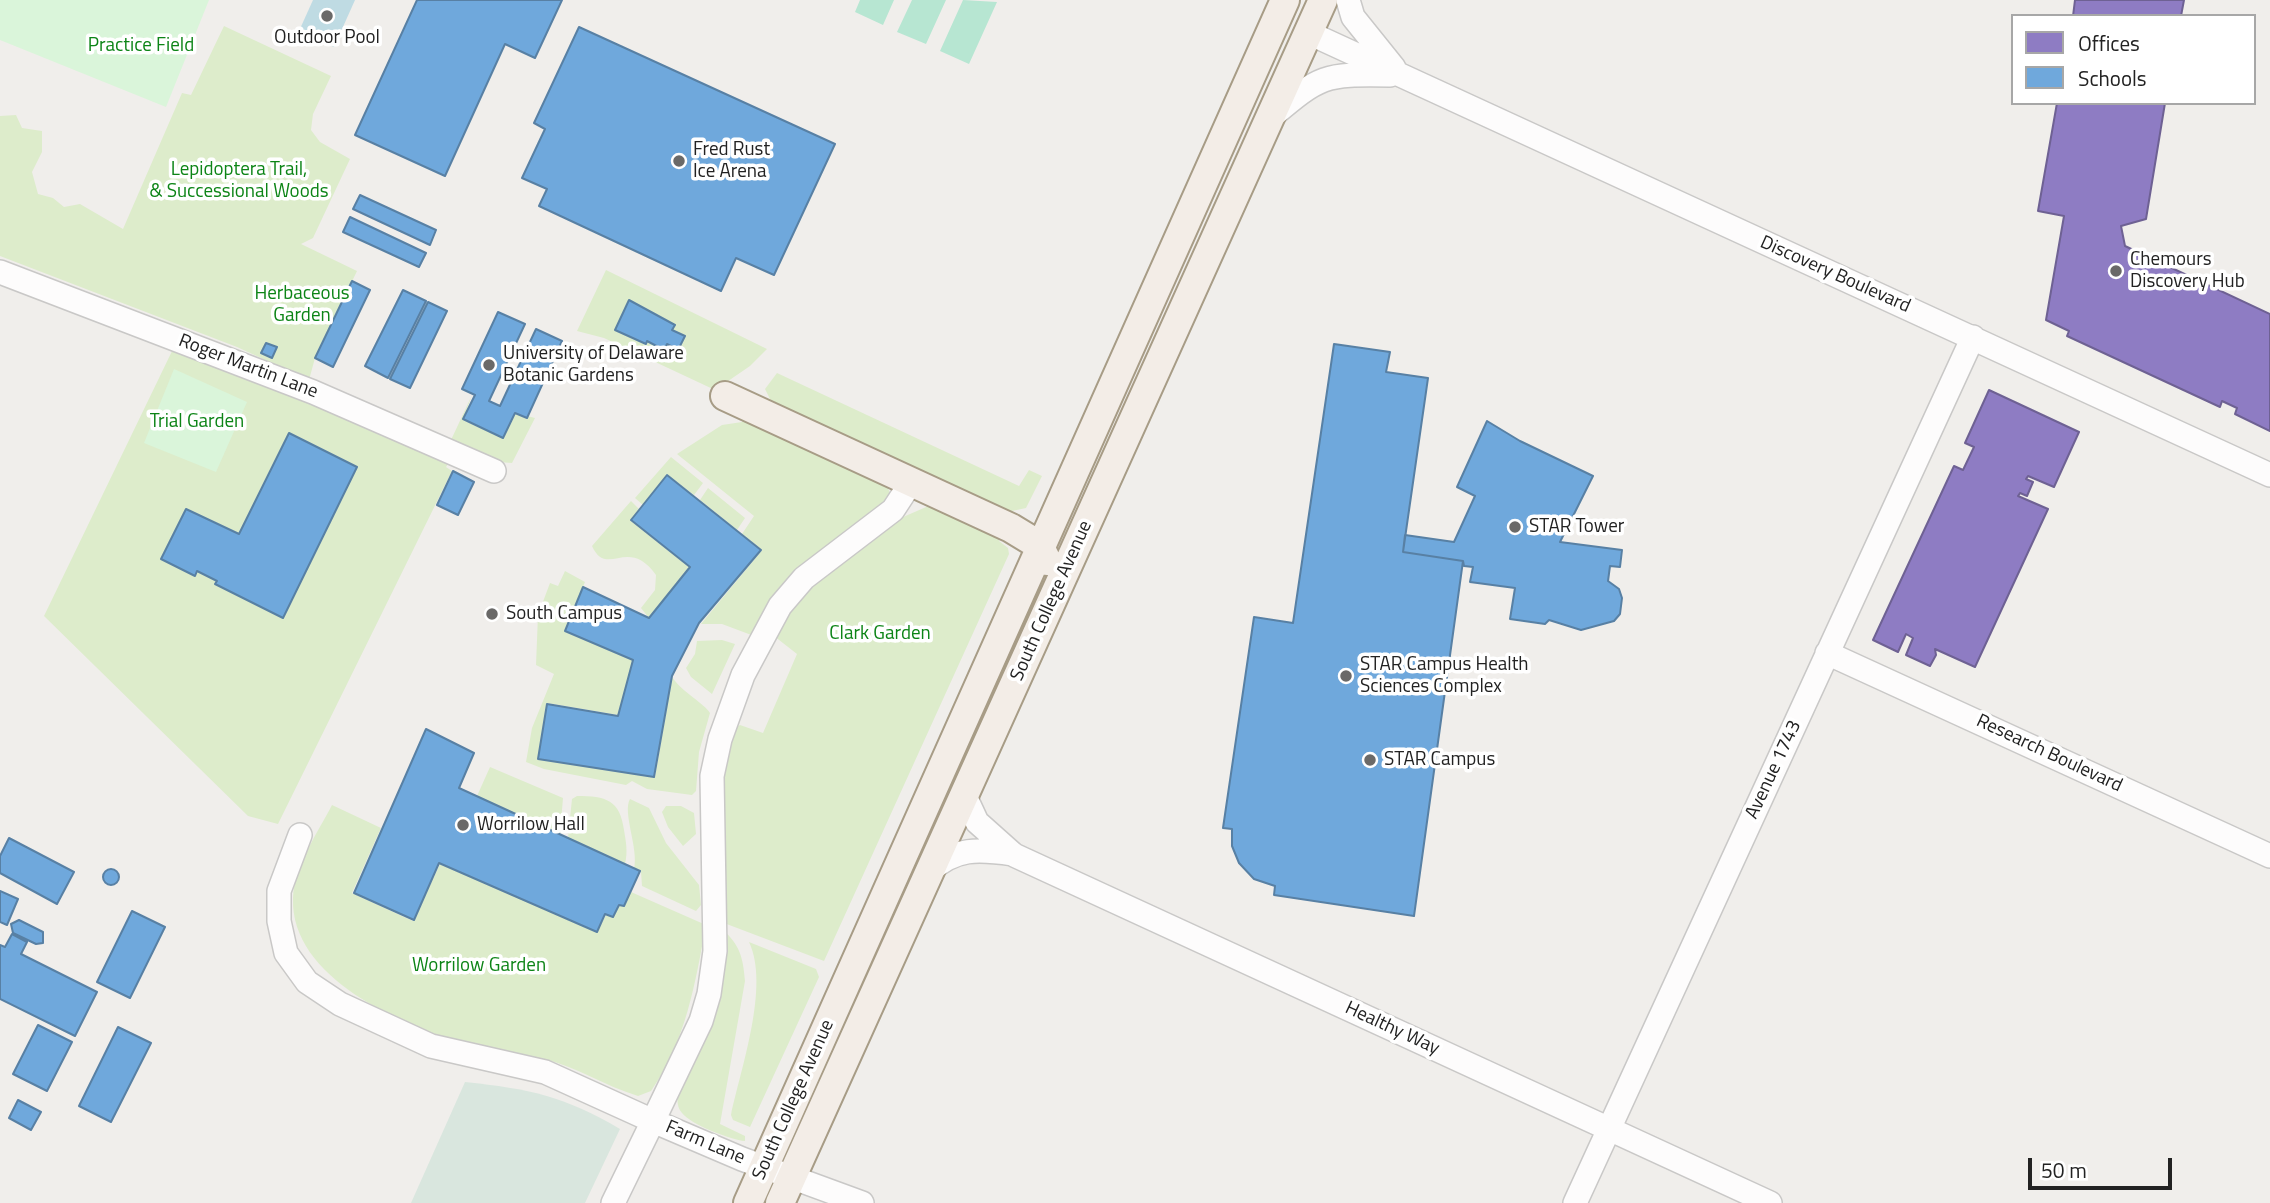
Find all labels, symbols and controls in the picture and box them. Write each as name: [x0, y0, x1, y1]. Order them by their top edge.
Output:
marker: Outdoor Pool: [319, 8, 335, 24]
legend: [2011, 14, 2256, 105]
place label: Outdoor Pool: [274, 27, 380, 49]
text: Offices: [2078, 27, 2140, 59]
park label: Practice Field: [88, 35, 194, 57]
text: Schools: [2078, 62, 2147, 94]
place label: Fred Rust Ice Arena: [693, 139, 770, 183]
marker: Fred Rust Ice Arena: [671, 153, 687, 169]
park label: Lepidoptera Trail, & Successional Woods: [149, 159, 329, 203]
street label: Discovery Boulevard: [1756, 232, 1914, 318]
place label: Chemours Discovery Hub: [2130, 249, 2245, 293]
marker: Chemours Discovery Hub: [2108, 263, 2124, 279]
park label: Herbaceous Garden: [254, 283, 350, 327]
street label: Roger Martin Lane: [175, 330, 321, 404]
place label: University of Delaware Botanic Gardens: [503, 343, 684, 387]
marker: University of Delaware Botanic Gardens: [481, 357, 497, 373]
park label: Trial Garden: [150, 411, 244, 433]
place label: STAR Tower: [1529, 516, 1624, 538]
street label: South College Avenue: [1006, 517, 1098, 685]
marker: STAR Tower: [1507, 519, 1523, 535]
place label: South Campus: [506, 603, 622, 625]
marker: South Campus: [484, 606, 500, 622]
park label: Clark Garden: [829, 623, 931, 645]
place label: STAR Campus Health Sciences Complex: [1360, 654, 1529, 698]
marker: STAR Campus Health Sciences Complex: [1338, 668, 1354, 684]
street label: Research Boulevard: [1972, 710, 2126, 798]
street label: Avenue 1743: [1741, 717, 1807, 823]
place label: STAR Campus: [1384, 749, 1495, 771]
marker: STAR Campus: [1362, 752, 1378, 768]
place label: Worrilow Hall: [477, 814, 585, 836]
marker: Worrilow Hall: [455, 817, 471, 833]
park label: Worrilow Garden: [412, 955, 546, 977]
street label: Healthy Way: [1341, 997, 1443, 1061]
street label: South College Avenue: [748, 1016, 840, 1184]
street label: Farm Lane: [662, 1116, 748, 1170]
scale bar: [2032, 1144, 2176, 1188]
text: 50 m: [2041, 1154, 2087, 1186]

